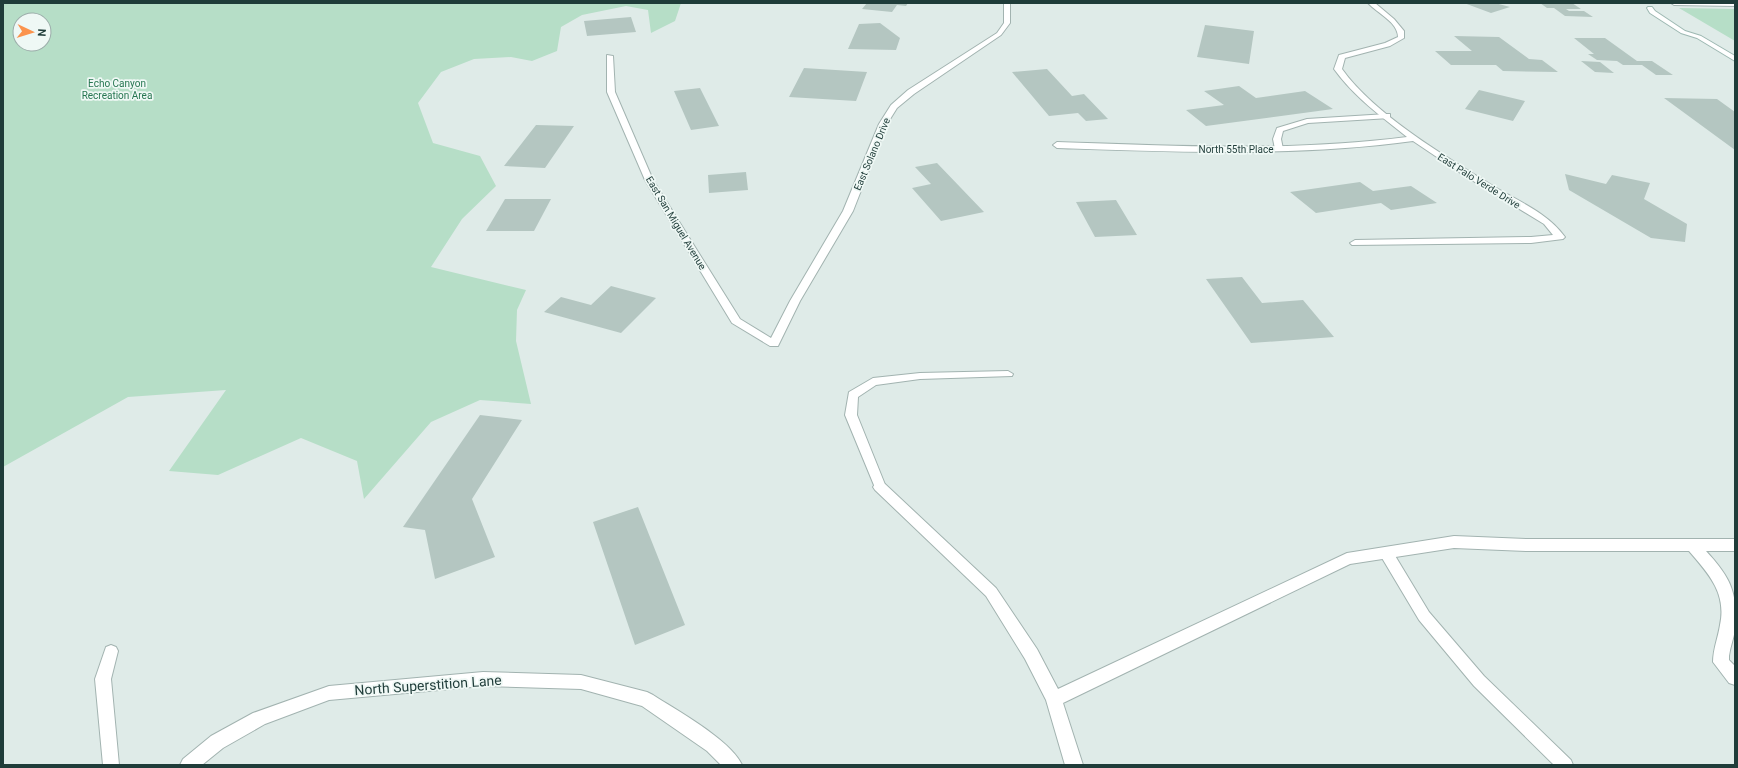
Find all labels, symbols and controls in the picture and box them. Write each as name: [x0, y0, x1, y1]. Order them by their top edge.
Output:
north arrow: [12, 12, 52, 52]
text: N: [35, 28, 48, 37]
park label: Echo Canyon Recreation Area: [82, 78, 152, 101]
street label: East Solano Drive: [852, 116, 892, 192]
street label: North 55th Place: [1199, 144, 1273, 155]
street label: East Palo Verde Drive: [1436, 151, 1522, 211]
street label: East San Miguel Avenue: [644, 174, 708, 272]
street label: North Superstition Lane: [354, 672, 502, 698]

